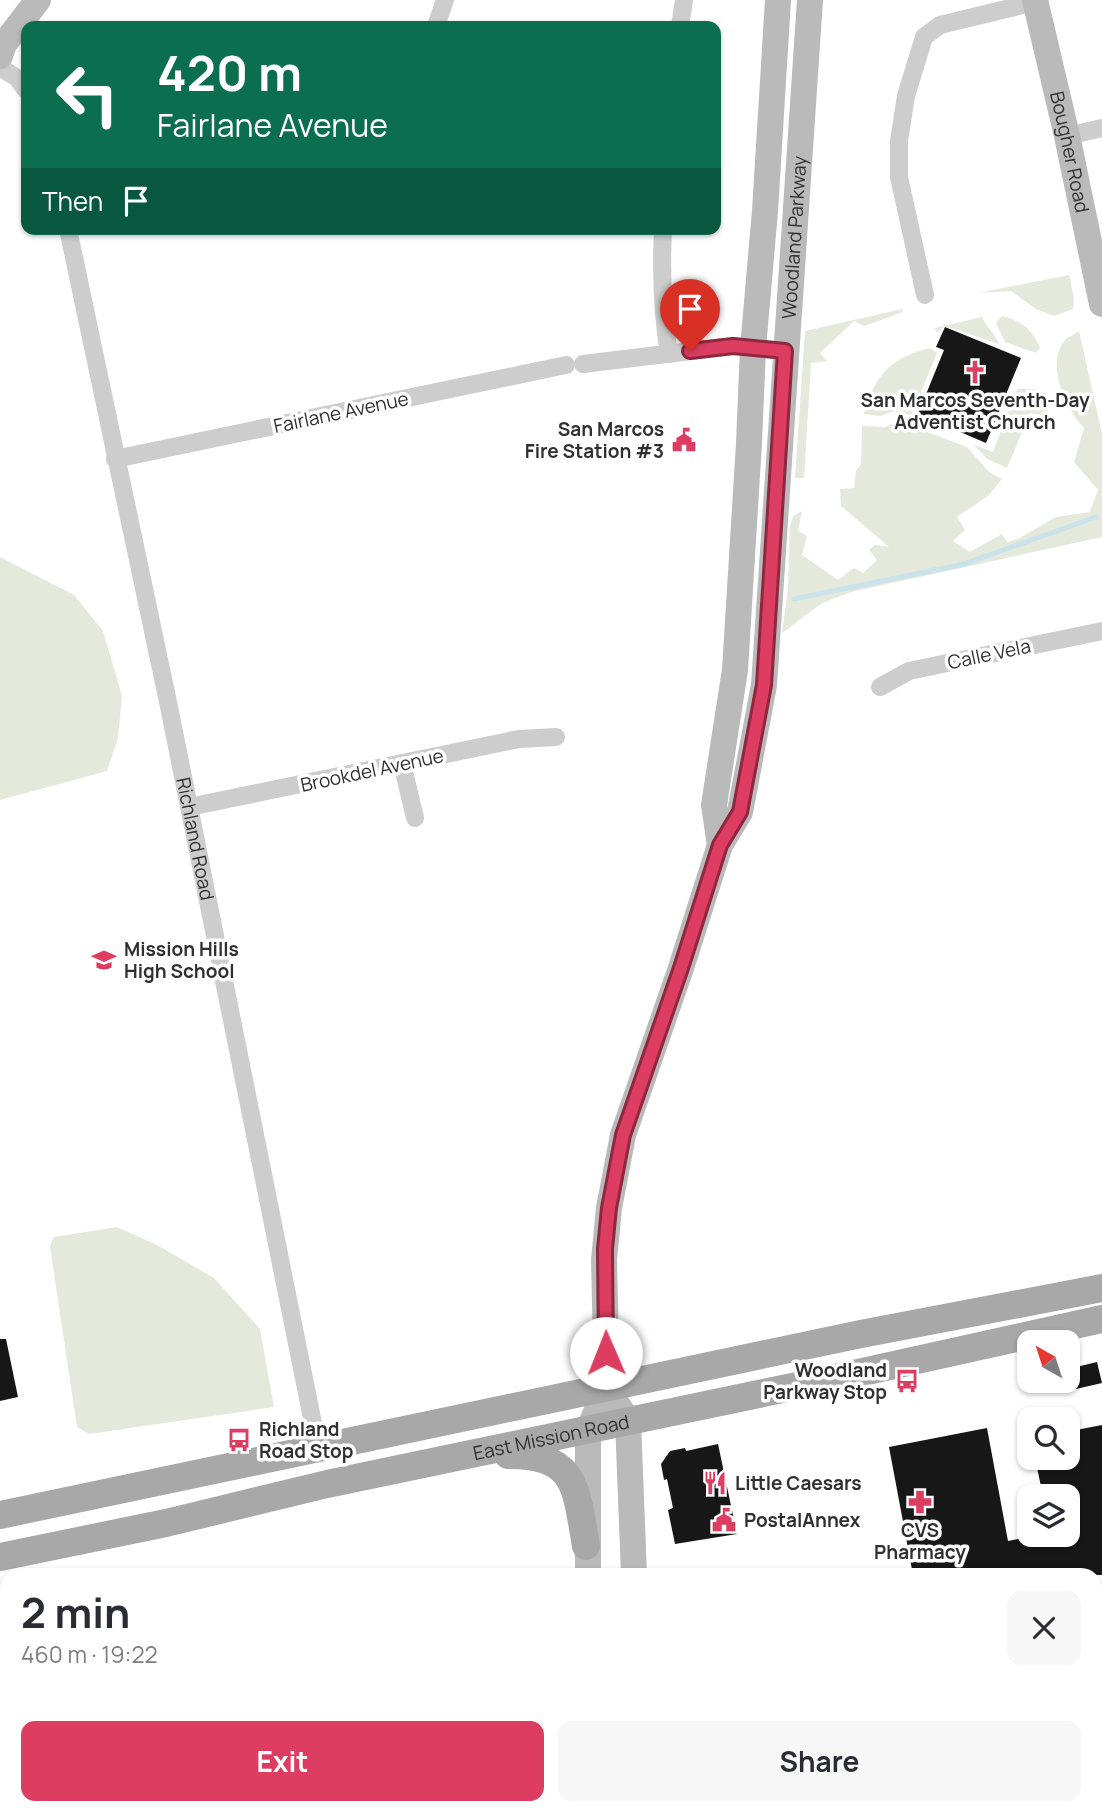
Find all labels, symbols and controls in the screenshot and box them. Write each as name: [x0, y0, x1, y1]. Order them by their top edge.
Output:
text: 420 m: [157, 39, 302, 106]
icon: left: [42, 49, 133, 140]
street label: Bougher Road: [1044, 89, 1096, 215]
text: Fairlane Avenue: [157, 103, 388, 147]
street label: Woodland Parkway: [776, 155, 813, 320]
icon: arrive: [117, 182, 155, 220]
text: Then: [42, 183, 103, 219]
pin: [660, 279, 720, 351]
icon: arrive: [671, 290, 709, 328]
church icon: San Marcos Seventh-Day Adventist Church: [961, 358, 989, 386]
street label: Fairlane Avenue: [271, 385, 411, 439]
place label: San Marcos Seventh-Day Adventist Church: [860, 387, 1090, 435]
place label: San Marcos Fire Station #3: [525, 416, 664, 464]
public building icon: San Marcos Fire Station #3: [670, 426, 698, 454]
street label: Calle Vela: [945, 633, 1033, 675]
street label: Brookdel Avenue: [298, 742, 446, 798]
street label: Richland Road: [170, 775, 221, 902]
place label: Mission Hills High School: [124, 936, 239, 984]
school or university icon: Mission Hills High School: [90, 946, 118, 974]
position arrow: [569, 1316, 643, 1390]
north arrow: [1017, 1330, 1080, 1393]
map controls: [1017, 1330, 1080, 1547]
place label: Woodland Parkway Stop: [763, 1357, 887, 1405]
bus stop icon: Woodland Parkway Stop: [893, 1367, 921, 1395]
button: search: [1017, 1407, 1080, 1470]
street label: East Mission Road: [471, 1408, 632, 1466]
place label: Richland Road Stop: [259, 1416, 353, 1464]
bus stop icon: Richland Road Stop: [225, 1426, 253, 1454]
restaurant icon: Little Caesars: [701, 1469, 729, 1497]
place label: Little Caesars: [735, 1470, 862, 1496]
button: layers: [1017, 1484, 1080, 1547]
pharmacy icon: CVS Pharmacy: [906, 1488, 934, 1516]
public building icon: PostalAnnex: [710, 1506, 738, 1534]
place label: PostalAnnex: [744, 1507, 861, 1533]
place label: CVS Pharmacy: [874, 1517, 966, 1565]
text: 2 min: [21, 1583, 130, 1641]
button: close: [1007, 1591, 1081, 1665]
text: 460 m · 19:22: [21, 1638, 158, 1670]
button: Exit: [21, 1721, 544, 1801]
button: Share: [558, 1721, 1081, 1801]

